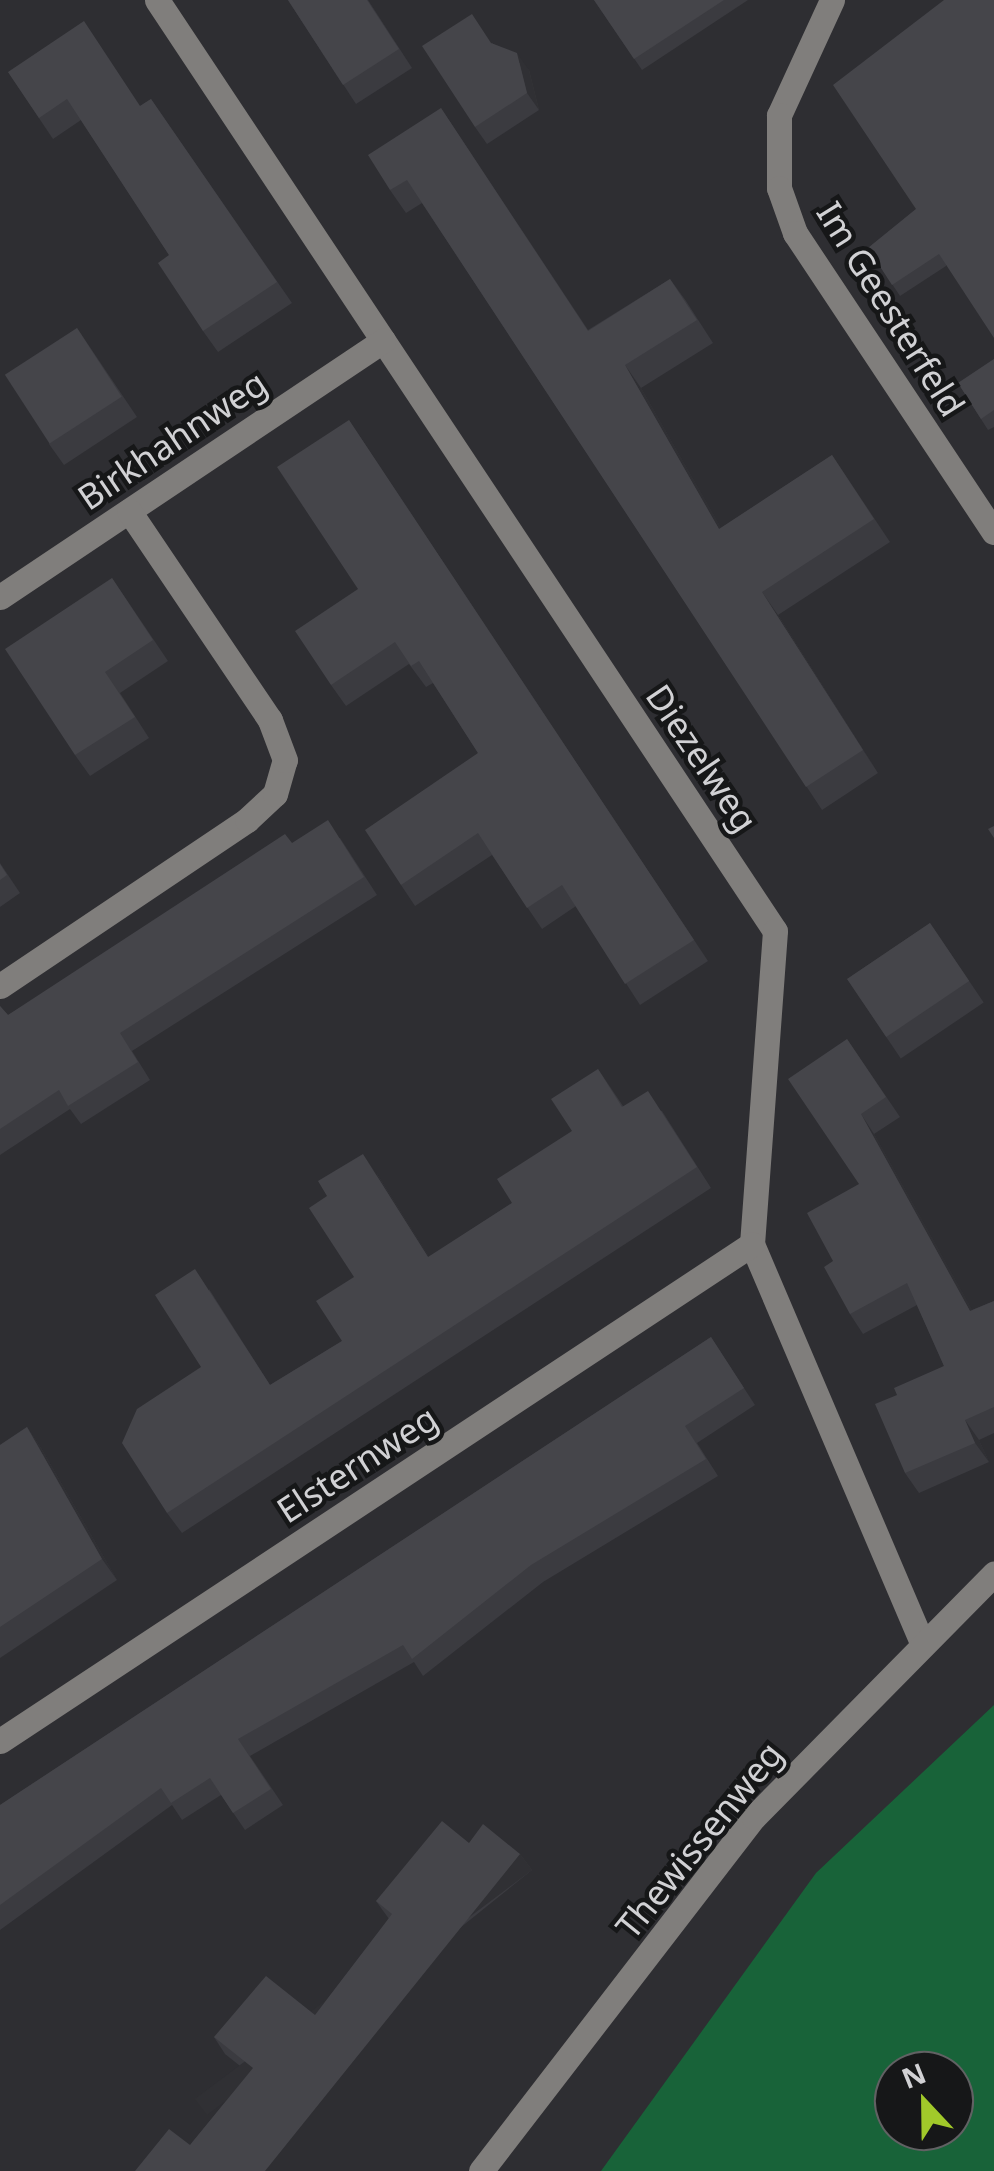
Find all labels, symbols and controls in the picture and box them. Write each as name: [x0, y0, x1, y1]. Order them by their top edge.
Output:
street label: Im Geesterfeld: [808, 194, 974, 424]
street label: Birkhahnweg: [70, 362, 274, 518]
street label: Diezelweg: [638, 677, 766, 839]
street label: Elsternweg: [269, 1397, 445, 1531]
street label: Thewissenweg: [607, 1733, 791, 1947]
north arrow: [874, 2051, 974, 2151]
text: N: [896, 2053, 931, 2097]

